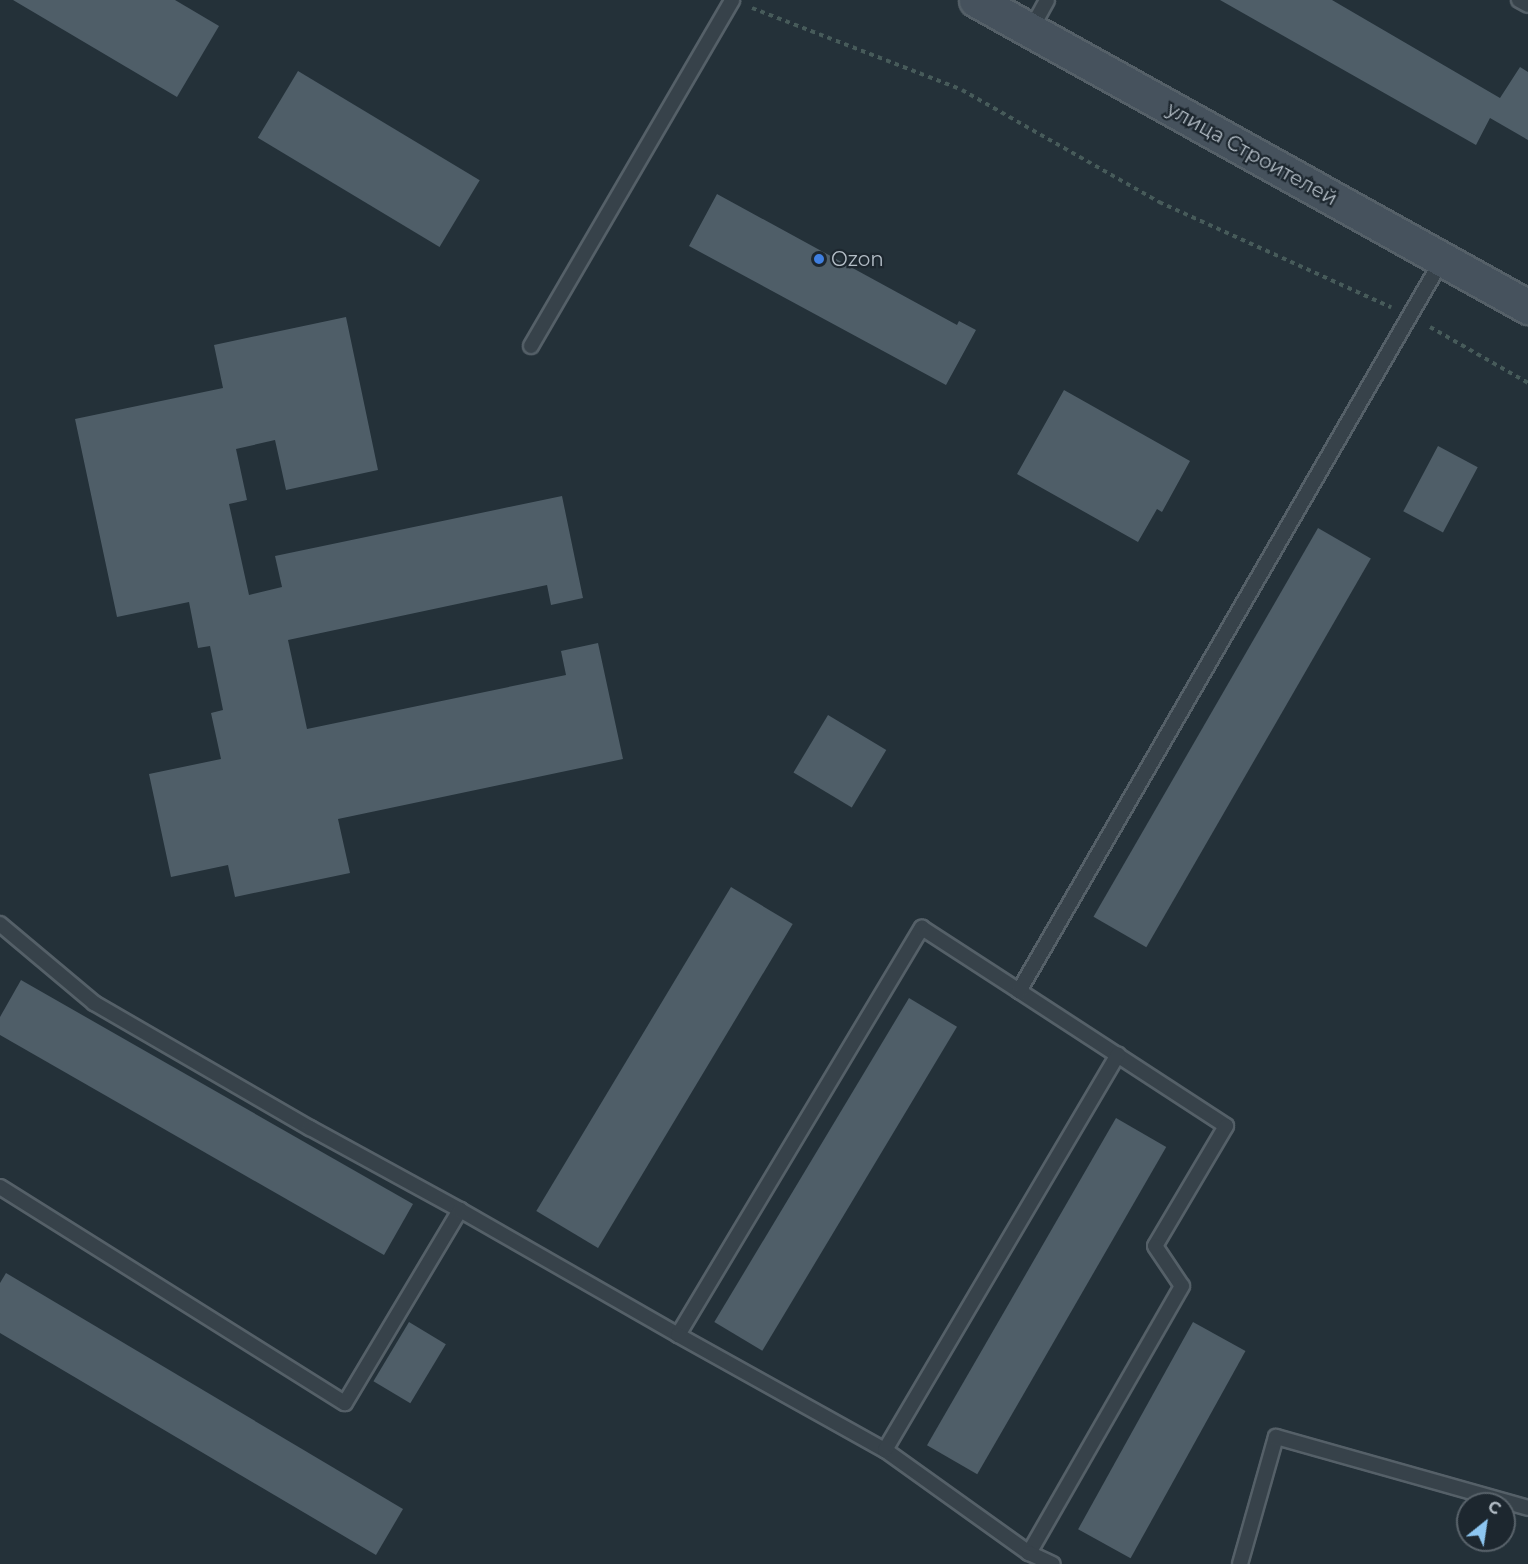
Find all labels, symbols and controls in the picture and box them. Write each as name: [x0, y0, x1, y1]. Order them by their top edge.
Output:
street label: улица Строителей: [1163, 97, 1341, 211]
place label: Ozon: [831, 247, 884, 271]
marker: Ozon: [812, 252, 826, 266]
north arrow: [1456, 1492, 1516, 1552]
text: С: [1484, 1497, 1504, 1519]

